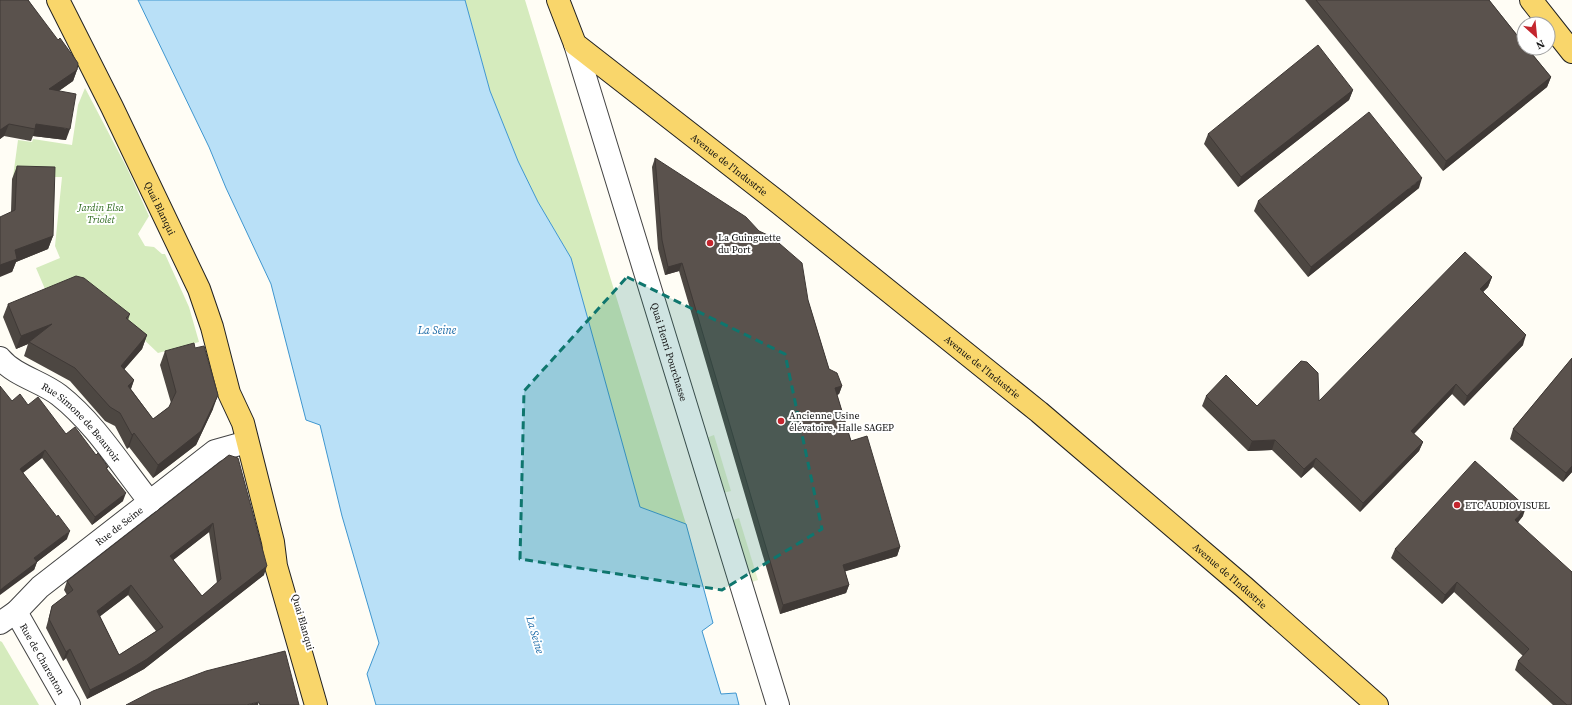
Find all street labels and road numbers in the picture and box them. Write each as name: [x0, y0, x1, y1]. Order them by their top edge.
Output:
street label: Avenue de l'Industrie: [688, 130, 771, 198]
street label: Quai Blanqui: [142, 179, 179, 237]
street label: Quai Henri Pourchasse: [648, 301, 691, 403]
street label: Avenue de l'Industrie: [942, 332, 1023, 401]
street label: Rue Simone de Beauvoir: [40, 379, 125, 465]
street label: Rue de Seine: [92, 503, 145, 548]
street label: Avenue de l'Industrie: [1190, 540, 1270, 611]
street label: Quai Blanqui: [289, 592, 317, 652]
street label: Rue de Charenton: [17, 621, 68, 697]

